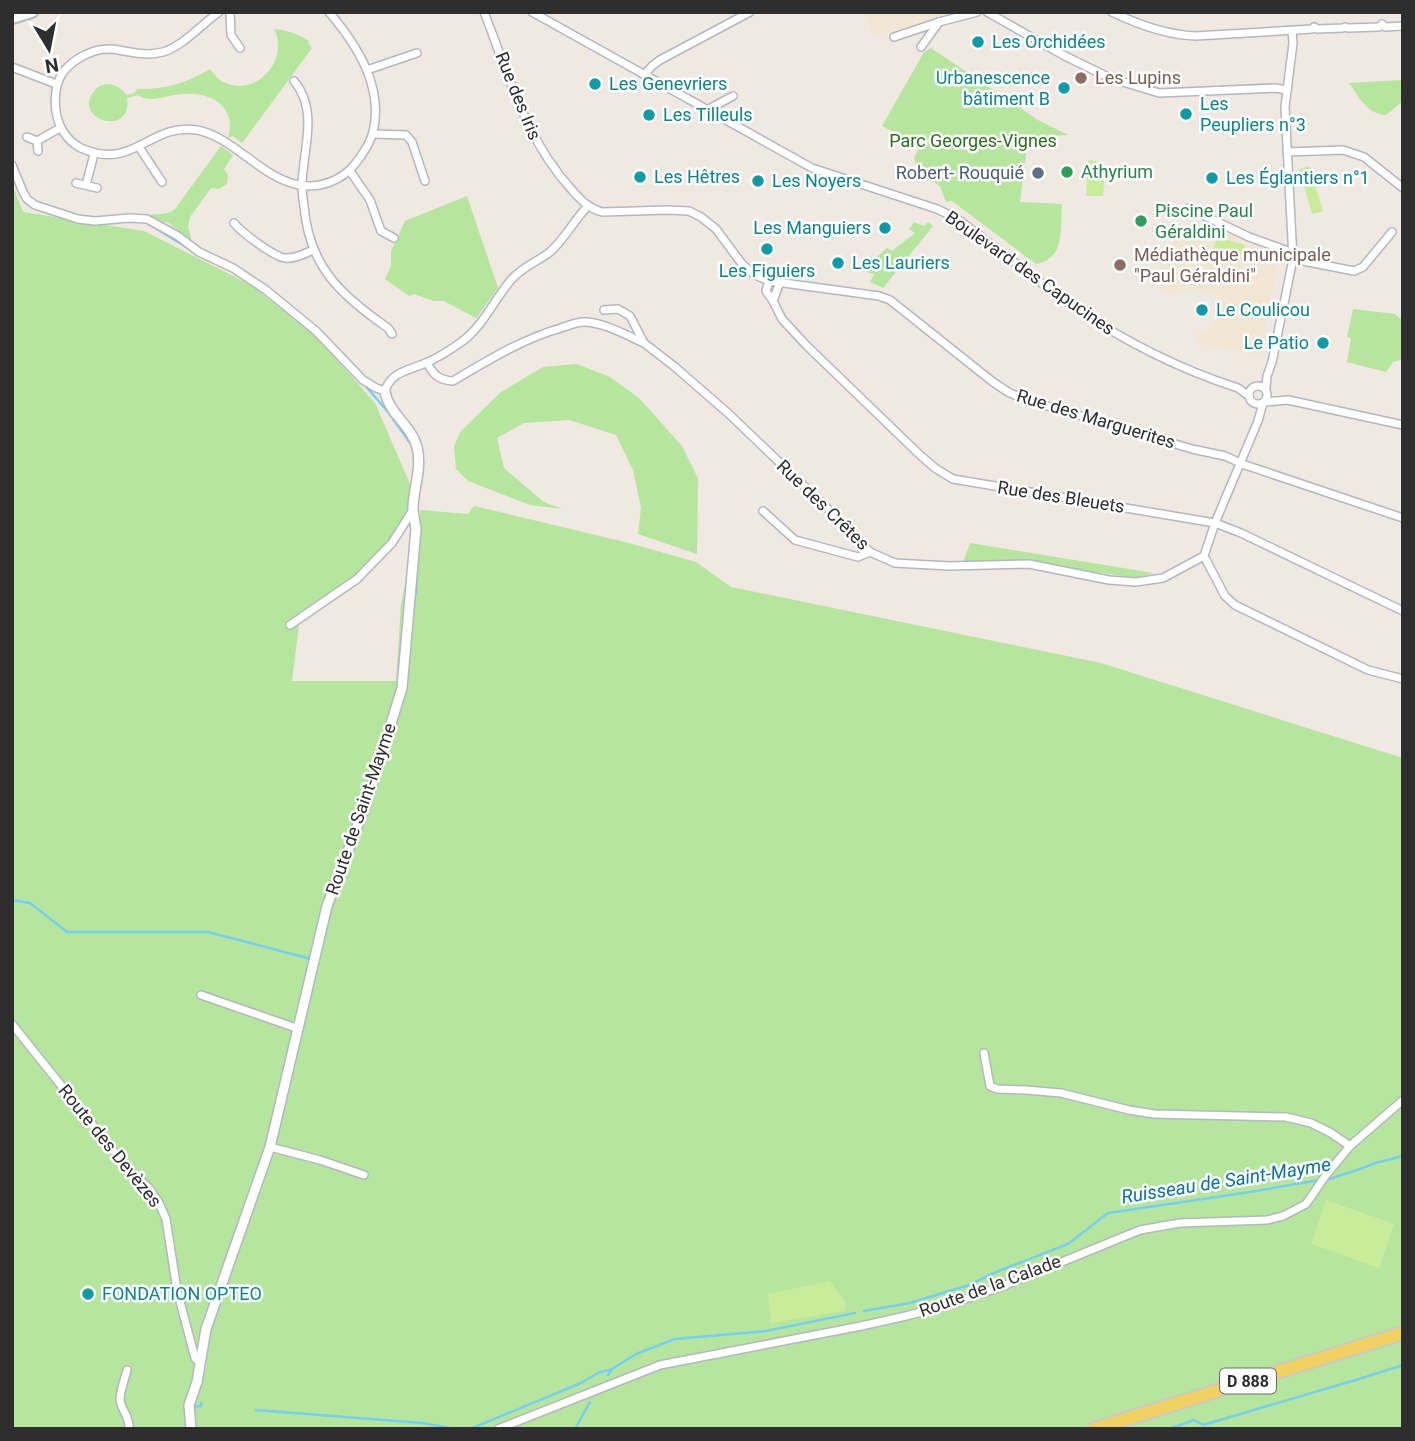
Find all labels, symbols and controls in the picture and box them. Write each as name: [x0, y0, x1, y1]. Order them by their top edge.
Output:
north arrow: [14, 14, 84, 84]
place label: Les Orchidées: [992, 31, 1106, 52]
marker: Les Orchidées: [970, 34, 986, 50]
street label: Rue des Iris: [491, 49, 546, 143]
text: N: [43, 53, 60, 78]
place label: Urbanescence bâtiment B: [936, 67, 1050, 109]
place label: Les Lupins: [1095, 67, 1181, 88]
marker: Les Lupins: [1073, 70, 1089, 86]
place label: Les Genevriers: [609, 73, 727, 94]
marker: Les Genevriers: [587, 76, 603, 92]
marker: Urbanescence bâtiment B: [1056, 80, 1072, 96]
place label: Les Peupliers n°3: [1200, 93, 1306, 135]
place label: Les Tilleuls: [663, 104, 753, 125]
marker: Les Peupliers n°3: [1178, 106, 1194, 122]
marker: Les Tilleuls: [641, 107, 657, 123]
park label: Parc Georges-Vignes: [889, 130, 1057, 151]
place label: Athyrium: [1081, 161, 1153, 182]
place label: Robert- Rouquié: [896, 162, 1024, 183]
marker: Athyrium: [1059, 164, 1075, 180]
marker: Robert- Rouquié: [1030, 165, 1046, 181]
place label: Les Hêtres: [654, 166, 740, 187]
place label: Les Églantiers n°1: [1226, 167, 1370, 188]
marker: Les Hêtres: [632, 169, 648, 185]
place label: Les Noyers: [772, 170, 861, 191]
marker: Les Églantiers n°1: [1204, 170, 1220, 186]
marker: Les Noyers: [750, 173, 766, 189]
place label: Piscine Paul Géraldini: [1155, 200, 1253, 242]
street label: Boulevard des Capucines: [942, 206, 1119, 339]
marker: Piscine Paul Géraldini: [1133, 213, 1149, 229]
place label: Les Manguiers: [753, 217, 871, 238]
marker: Les Manguiers: [877, 220, 893, 236]
marker: Les Figuiers: [759, 241, 775, 257]
place label: Médiathèque municipale "Paul Géraldini": [1134, 244, 1331, 286]
place label: Les Lauriers: [852, 252, 950, 273]
marker: Les Lauriers: [830, 255, 846, 271]
marker: Médiathèque municipale "Paul Géraldini": [1112, 257, 1128, 273]
place label: Les Figuiers: [719, 260, 815, 281]
place label: Le Coulicou: [1216, 299, 1310, 320]
marker: Le Coulicou: [1194, 302, 1210, 318]
place label: Le Patio: [1244, 332, 1309, 353]
marker: Le Patio: [1315, 335, 1331, 351]
street label: Rue des Marguerites: [1014, 384, 1178, 453]
street label: Rue des Crêtes: [773, 455, 874, 554]
street label: Rue des Bleuets: [996, 476, 1126, 517]
street label: Route de Saint-Mayme: [321, 720, 400, 897]
street label: Route des Devèzes: [55, 1080, 166, 1211]
water label: Ruisseau de Saint-Mayme: [1120, 1153, 1333, 1208]
street label: Route de la Calade: [916, 1250, 1064, 1321]
place label: FONDATION OPTEO: [102, 1283, 262, 1304]
marker: FONDATION OPTEO: [80, 1286, 96, 1302]
road number: D 888: [1220, 1368, 1276, 1394]

